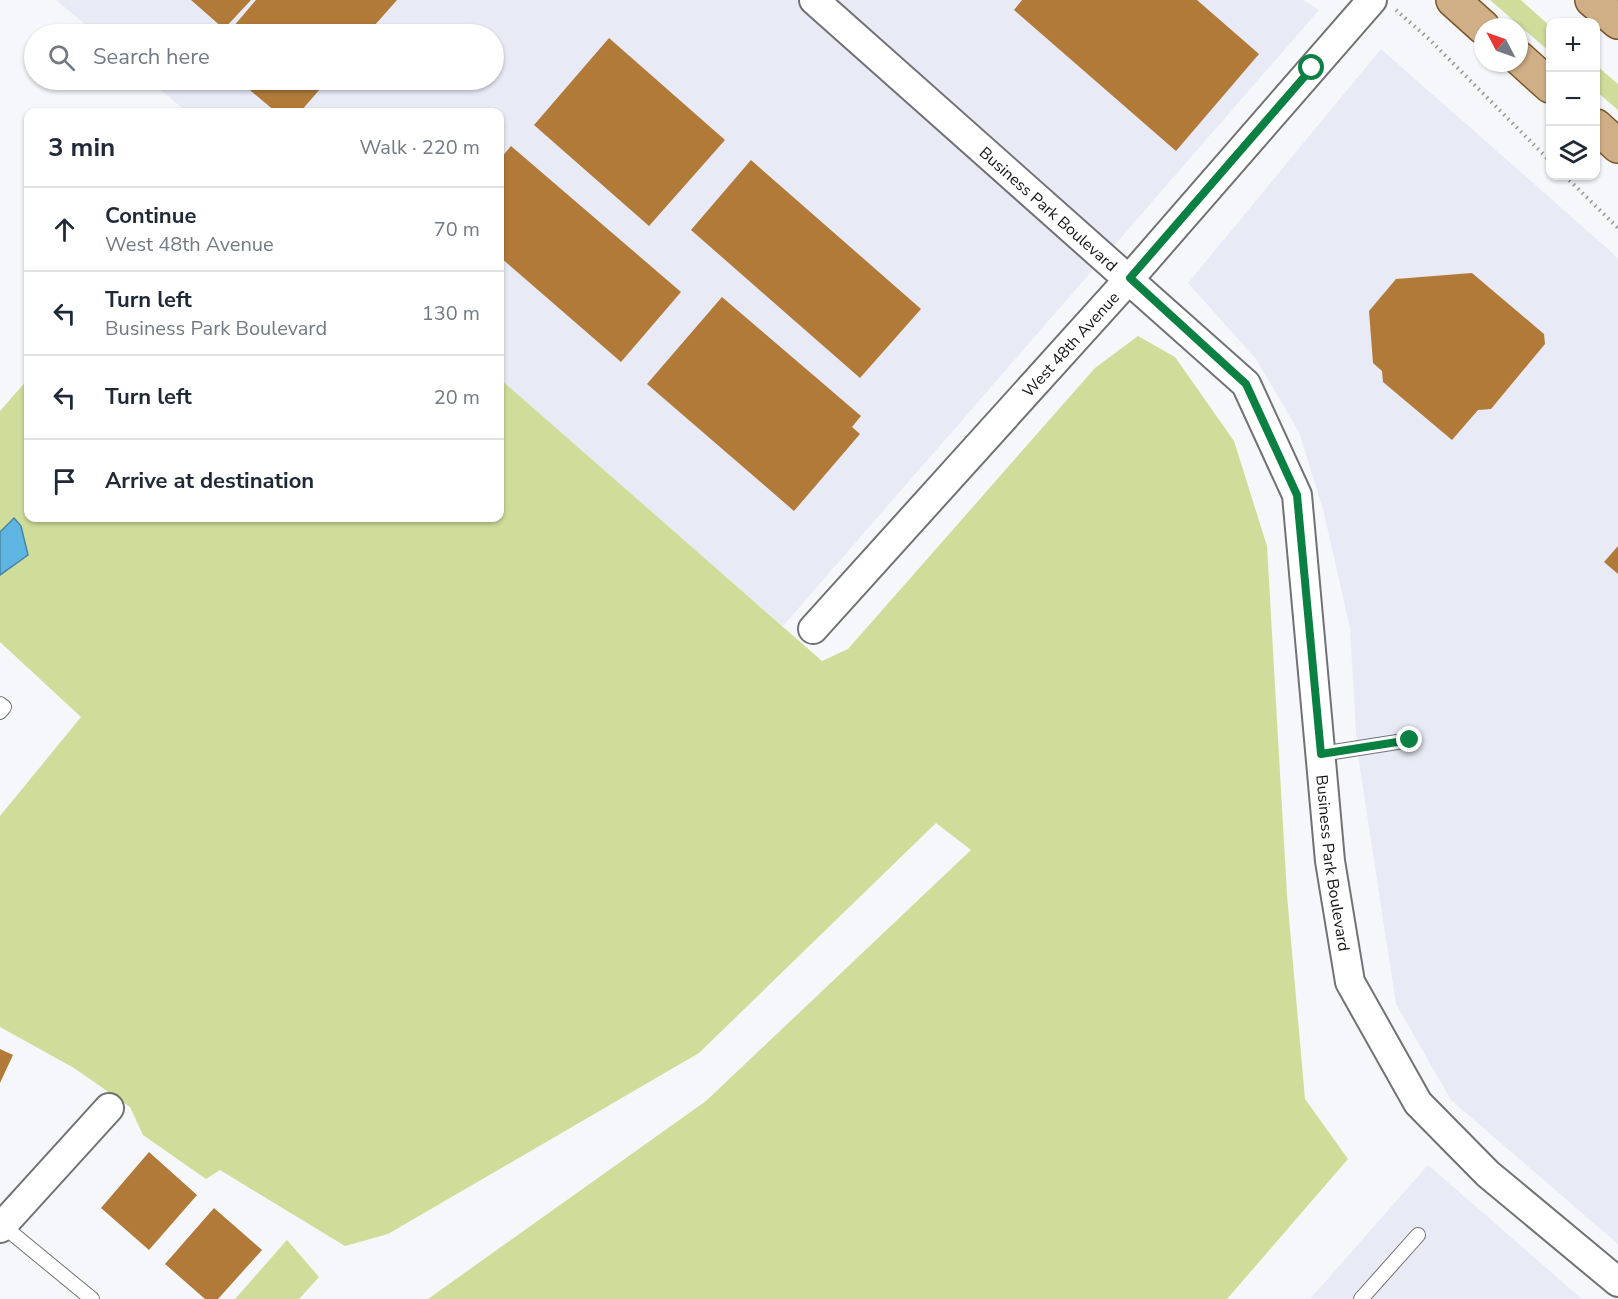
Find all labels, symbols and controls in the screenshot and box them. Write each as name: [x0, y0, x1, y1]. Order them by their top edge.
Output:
north arrow: [1474, 18, 1528, 72]
map controls: [1546, 18, 1600, 180]
button: +: [1546, 18, 1600, 72]
search box: [24, 24, 504, 90]
icon: search: [45, 41, 78, 74]
text: Search here: [93, 42, 210, 72]
route start: [1298, 54, 1324, 80]
button: −: [1546, 72, 1600, 126]
button: layers: [1546, 126, 1600, 180]
text: 3 min: [48, 130, 115, 165]
text: Walk · 220 m: [360, 134, 480, 161]
street label: Business Park Boulevard: [974, 142, 1122, 277]
text: Continue: [105, 201, 196, 231]
icon: ahead: [48, 213, 81, 246]
text: 70 m: [434, 216, 480, 243]
text: West 48th Avenue: [105, 231, 274, 258]
text: Turn left: [105, 285, 192, 315]
street label: West 48th Avenue: [1018, 287, 1125, 402]
icon: left: [48, 297, 81, 330]
text: 130 m: [422, 300, 480, 327]
text: Business Park Boulevard: [105, 315, 327, 342]
icon: left: [48, 381, 81, 414]
text: Turn left: [105, 382, 192, 412]
text: 20 m: [434, 384, 480, 411]
icon: arrive: [48, 465, 81, 498]
text: Arrive at destination: [105, 466, 314, 496]
route end: [1396, 726, 1422, 752]
street label: Business Park Boulevard: [1310, 774, 1355, 953]

